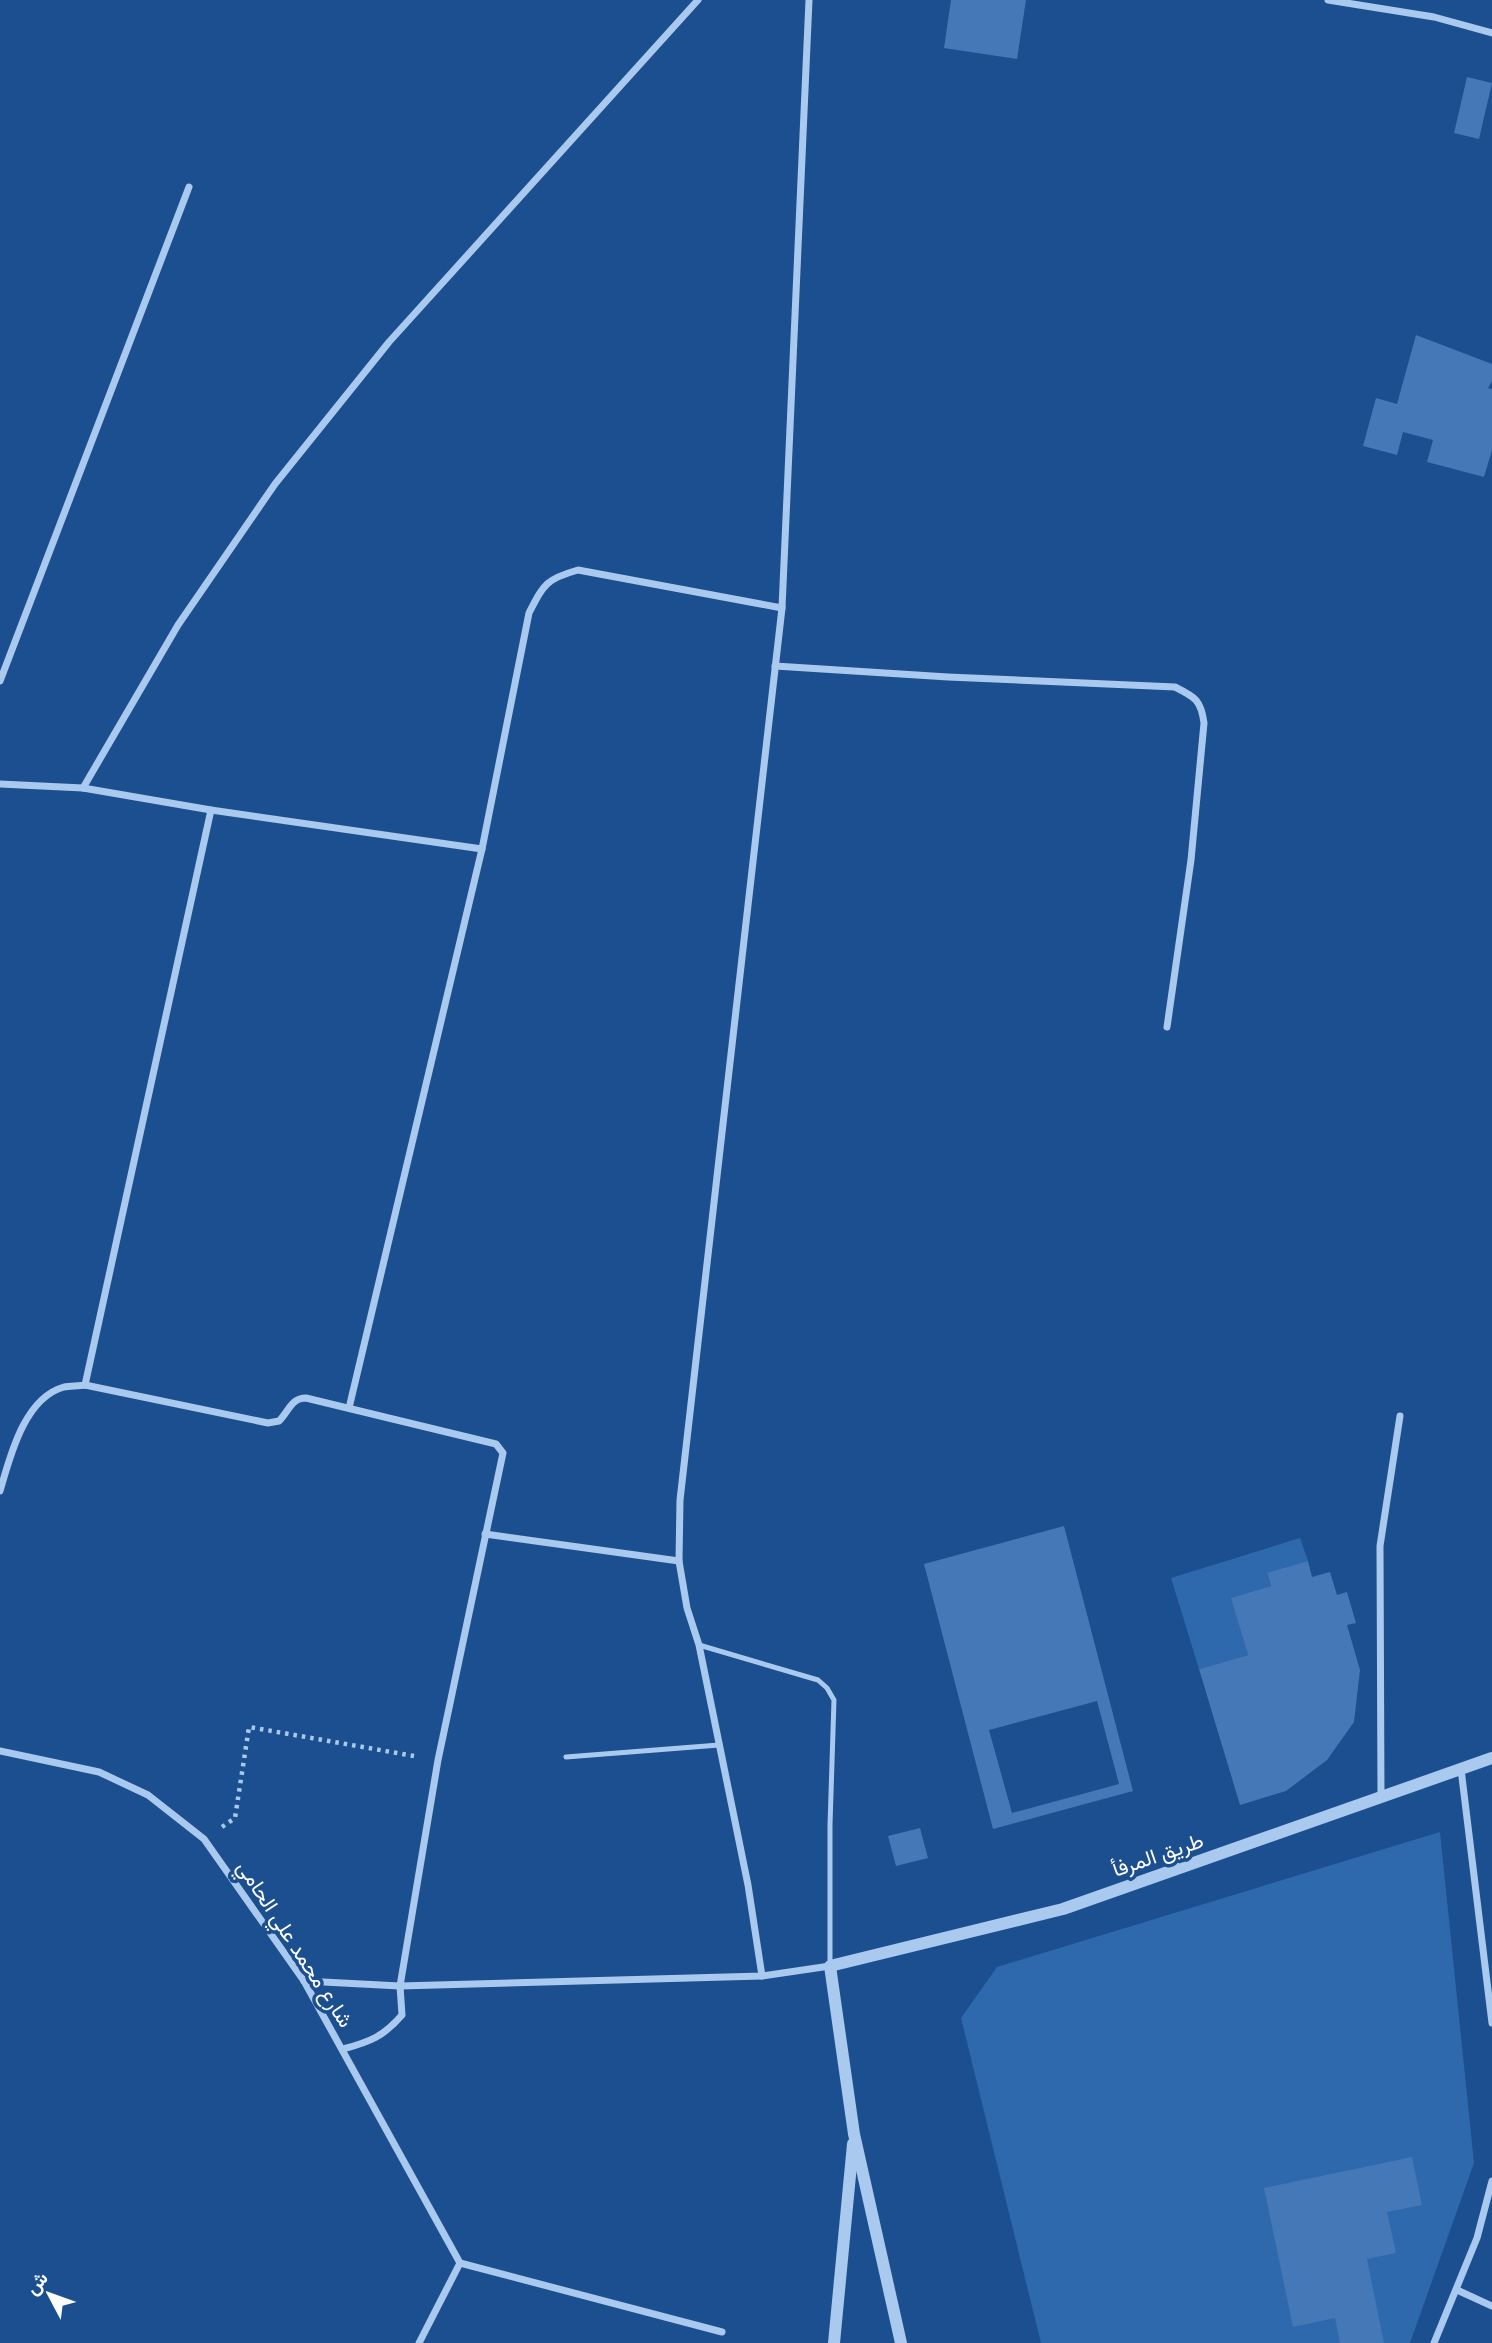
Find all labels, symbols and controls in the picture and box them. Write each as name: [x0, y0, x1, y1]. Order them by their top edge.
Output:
street label: طريق المرفأ: [1109, 1826, 1207, 1883]
street label: شارع محمد علي الحامي: [228, 1855, 360, 2035]
north arrow: [14, 2259, 84, 2329]
text: ش: [20, 2266, 53, 2299]

